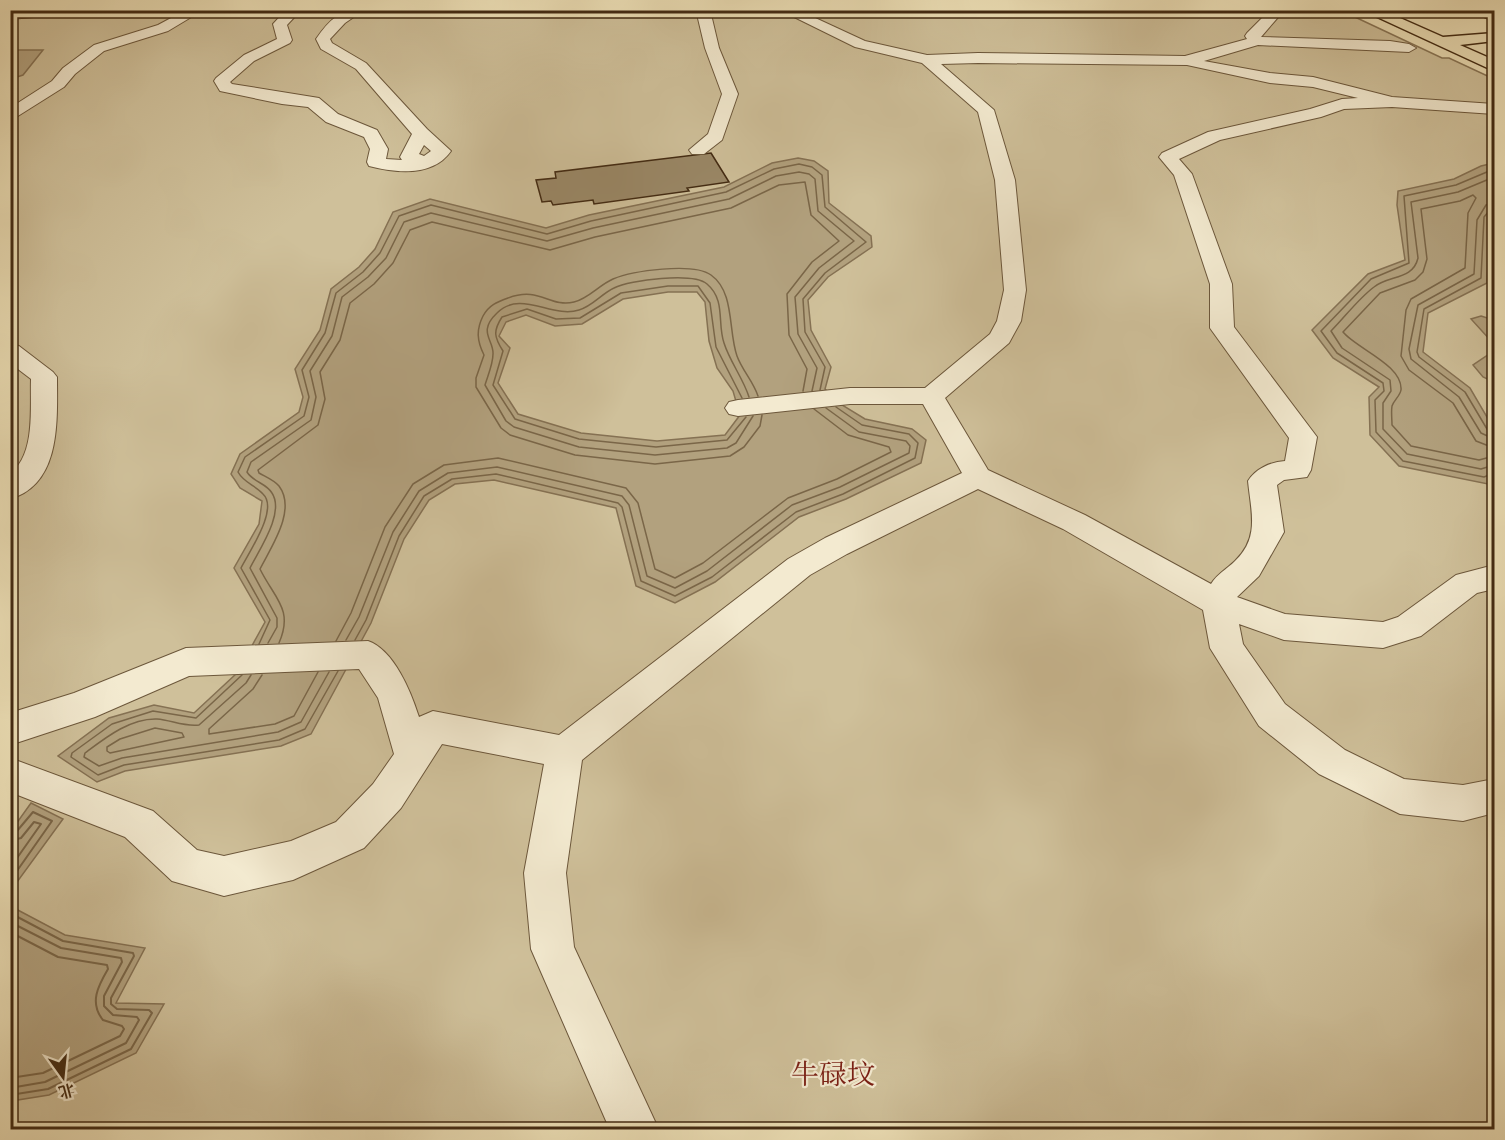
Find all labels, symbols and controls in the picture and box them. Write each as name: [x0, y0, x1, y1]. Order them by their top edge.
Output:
north arrow: [33, 1047, 93, 1107]
district label: 牛碌坟: [791, 1058, 875, 1093]
text: 北: [56, 1079, 77, 1102]

